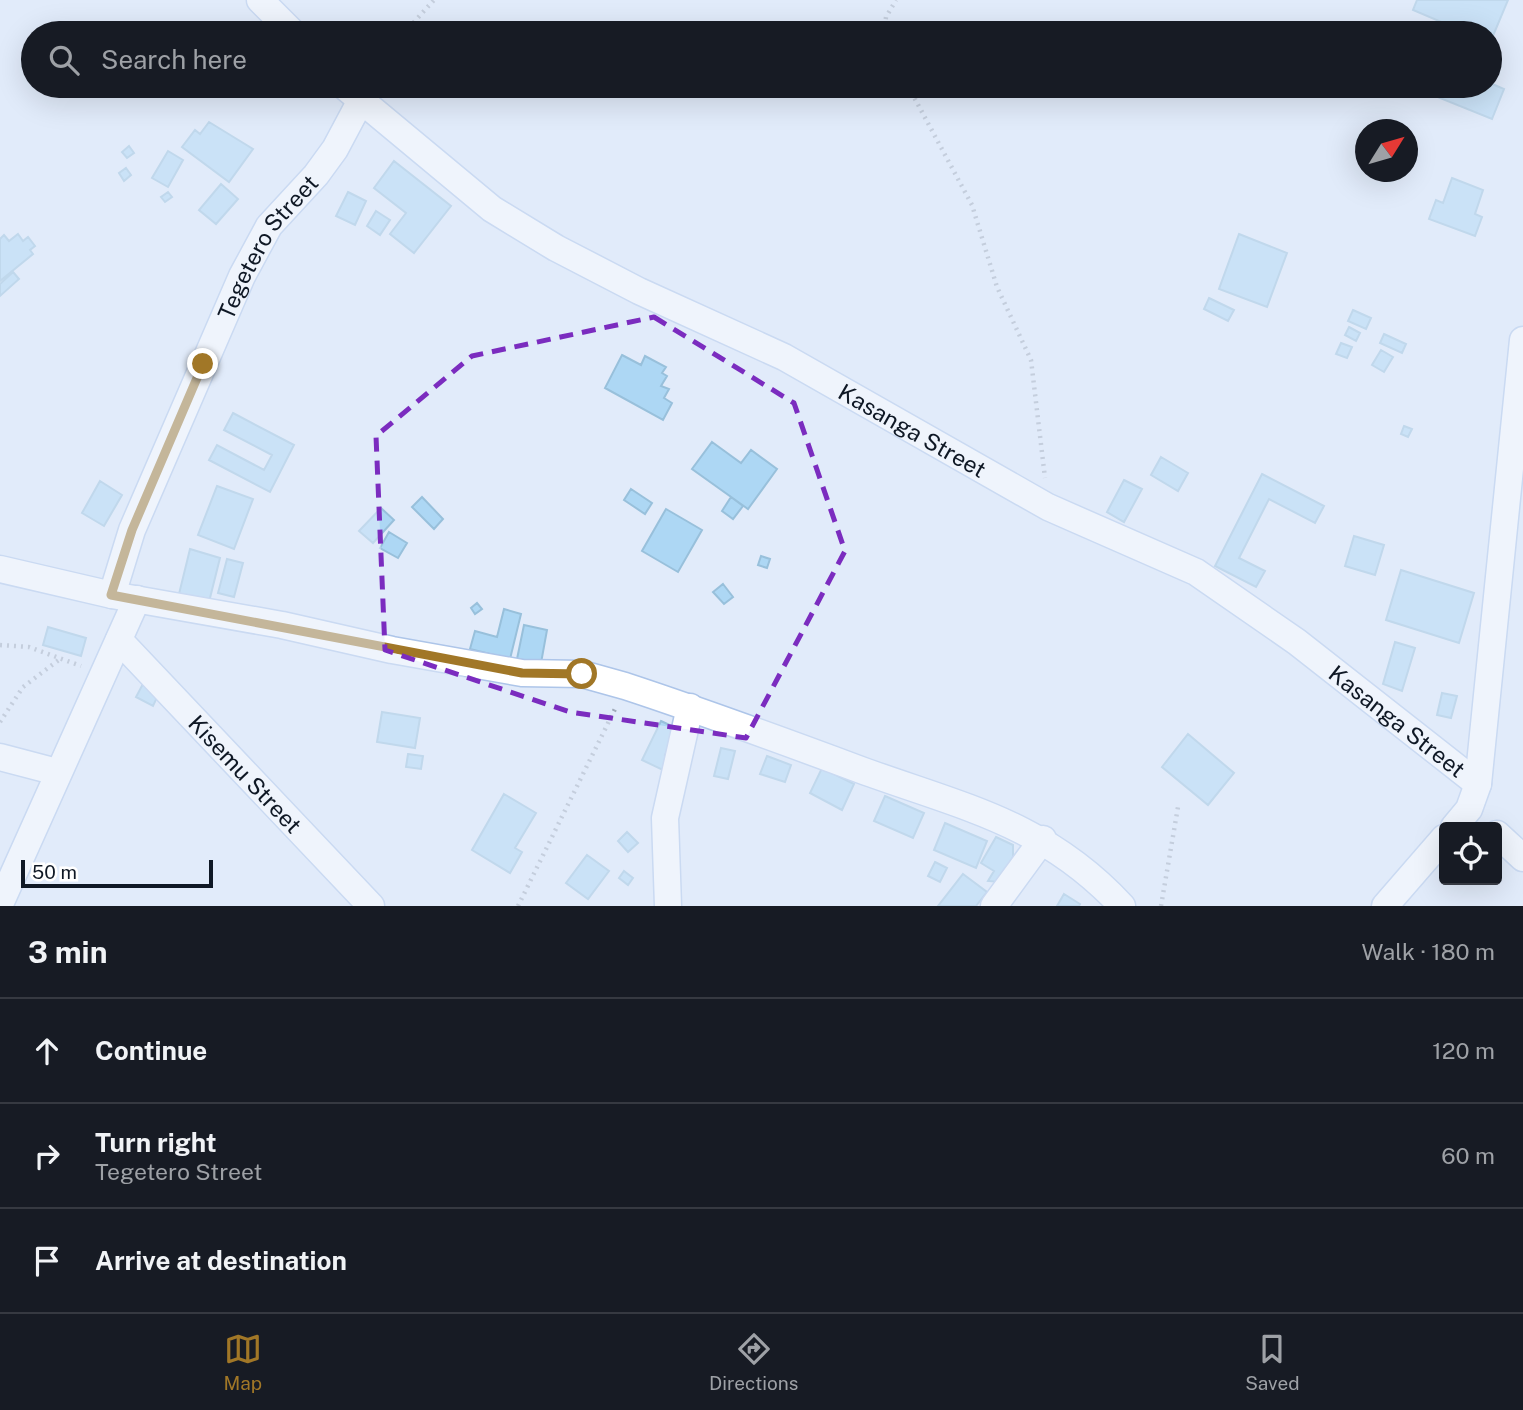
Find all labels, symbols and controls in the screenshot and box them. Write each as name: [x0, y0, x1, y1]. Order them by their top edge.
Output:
search box: [21, 21, 1502, 98]
icon: search: [45, 41, 83, 79]
text: Search here: [101, 44, 247, 75]
north arrow: [1355, 119, 1418, 182]
street label: Tegetero Street: [211, 169, 323, 323]
route end: [187, 348, 218, 379]
street label: Kasanga Street: [834, 377, 991, 483]
route start: [566, 658, 597, 689]
street label: Kasanga Street: [1324, 659, 1471, 782]
street label: Kisemu Street: [183, 709, 308, 838]
map controls: [1439, 822, 1502, 885]
button: locate: [1439, 822, 1502, 885]
scale bar: [21, 857, 214, 889]
text: 50 m: [32, 861, 77, 883]
text: 3 min: [28, 934, 107, 970]
text: Walk · 180 m: [1362, 938, 1495, 965]
icon: ahead: [28, 1032, 66, 1070]
text: Continue: [95, 1035, 207, 1066]
text: 120 m: [1432, 1037, 1495, 1064]
text: Turn right: [95, 1127, 217, 1158]
icon: right: [28, 1137, 66, 1175]
text: 60 m: [1441, 1142, 1495, 1169]
text: Tegetero Street: [95, 1158, 263, 1185]
icon: arrive: [28, 1242, 66, 1280]
text: Arrive at destination: [95, 1245, 347, 1276]
tab: Map: [223, 1330, 262, 1394]
tab: Directions: [709, 1330, 798, 1394]
tab: Saved: [1245, 1330, 1300, 1394]

